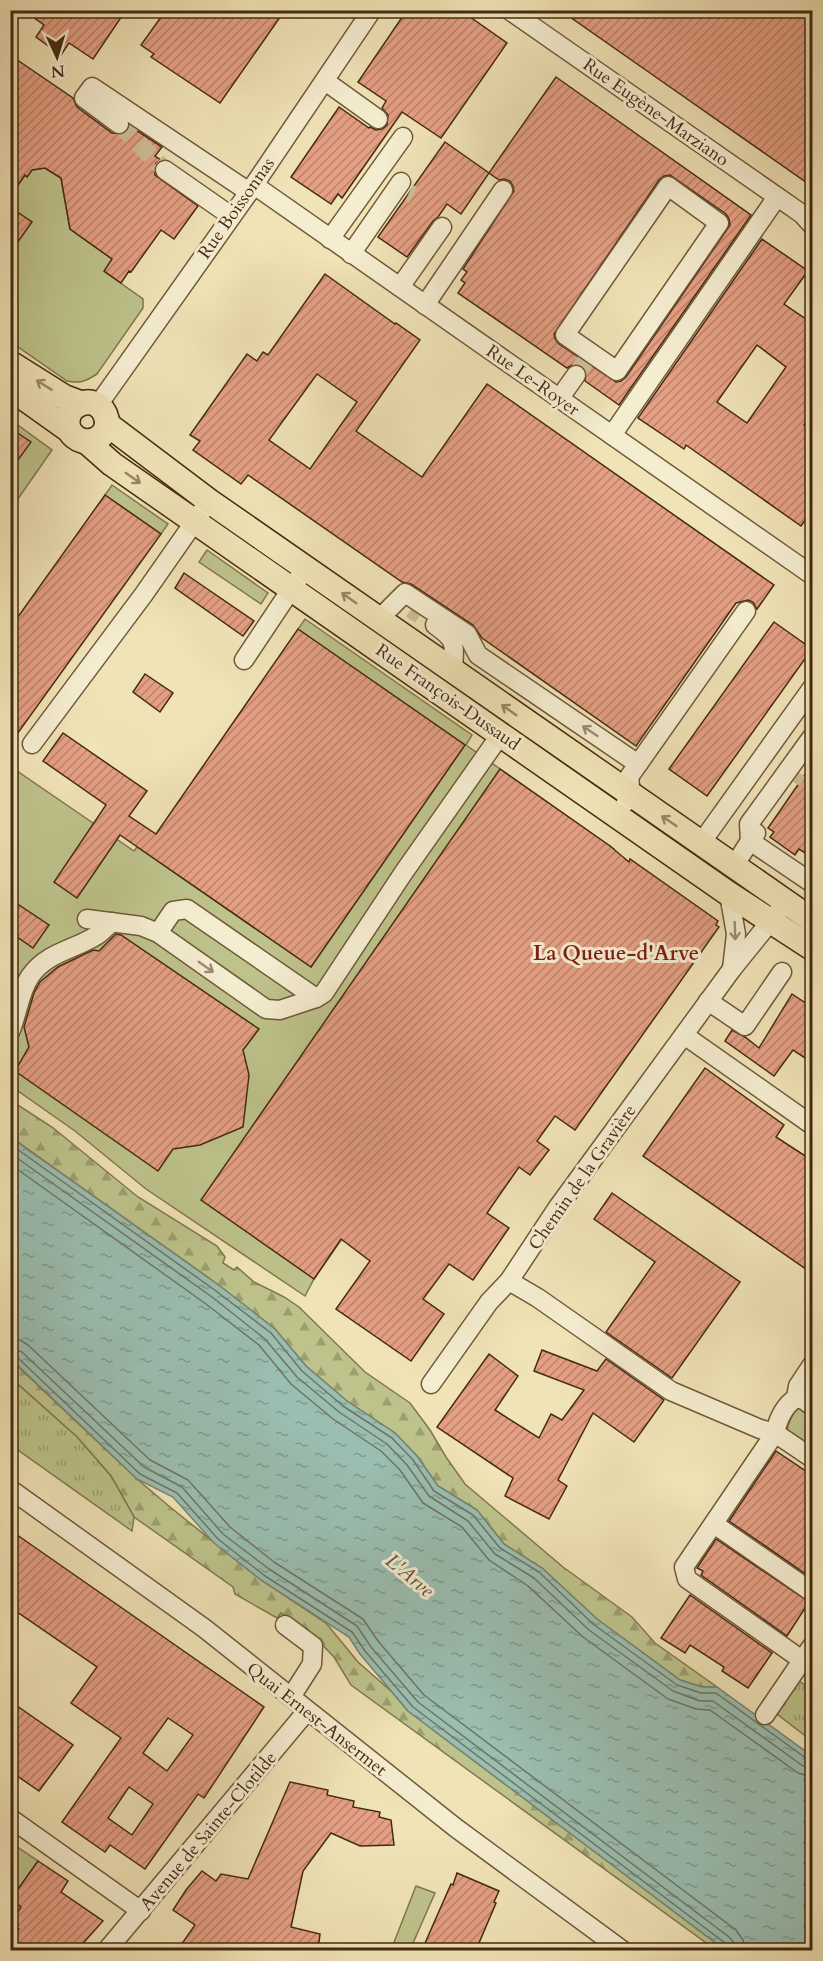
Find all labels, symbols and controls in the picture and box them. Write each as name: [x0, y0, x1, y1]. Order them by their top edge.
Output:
north arrow: [27, 27, 87, 87]
street label: Rue Eugène-Marziano: [578, 53, 734, 172]
text: N: [50, 60, 66, 82]
street label: Rue Boissonnas: [192, 153, 281, 264]
street label: Rue Le-Royer: [481, 339, 585, 422]
one-way arrow: [36, 379, 53, 391]
one-way arrow: [124, 472, 140, 484]
one-way arrow: [341, 592, 357, 604]
street label: Rue François-Dussaud: [370, 638, 525, 757]
one-way arrow: [501, 704, 517, 716]
one-way arrow: [582, 725, 599, 737]
one-way arrow: [661, 815, 677, 827]
one-way arrow: [730, 921, 741, 941]
district label: La Queue-d'Arve: [533, 939, 699, 968]
one-way arrow: [197, 961, 214, 973]
street label: Chemin de la Gravière: [523, 1099, 642, 1255]
water label: L'Arve: [380, 1547, 440, 1604]
street label: Quai Ernest-Ansermet: [241, 1657, 392, 1782]
street label: Avenue de Sainte-Clotilde: [134, 1746, 283, 1916]

